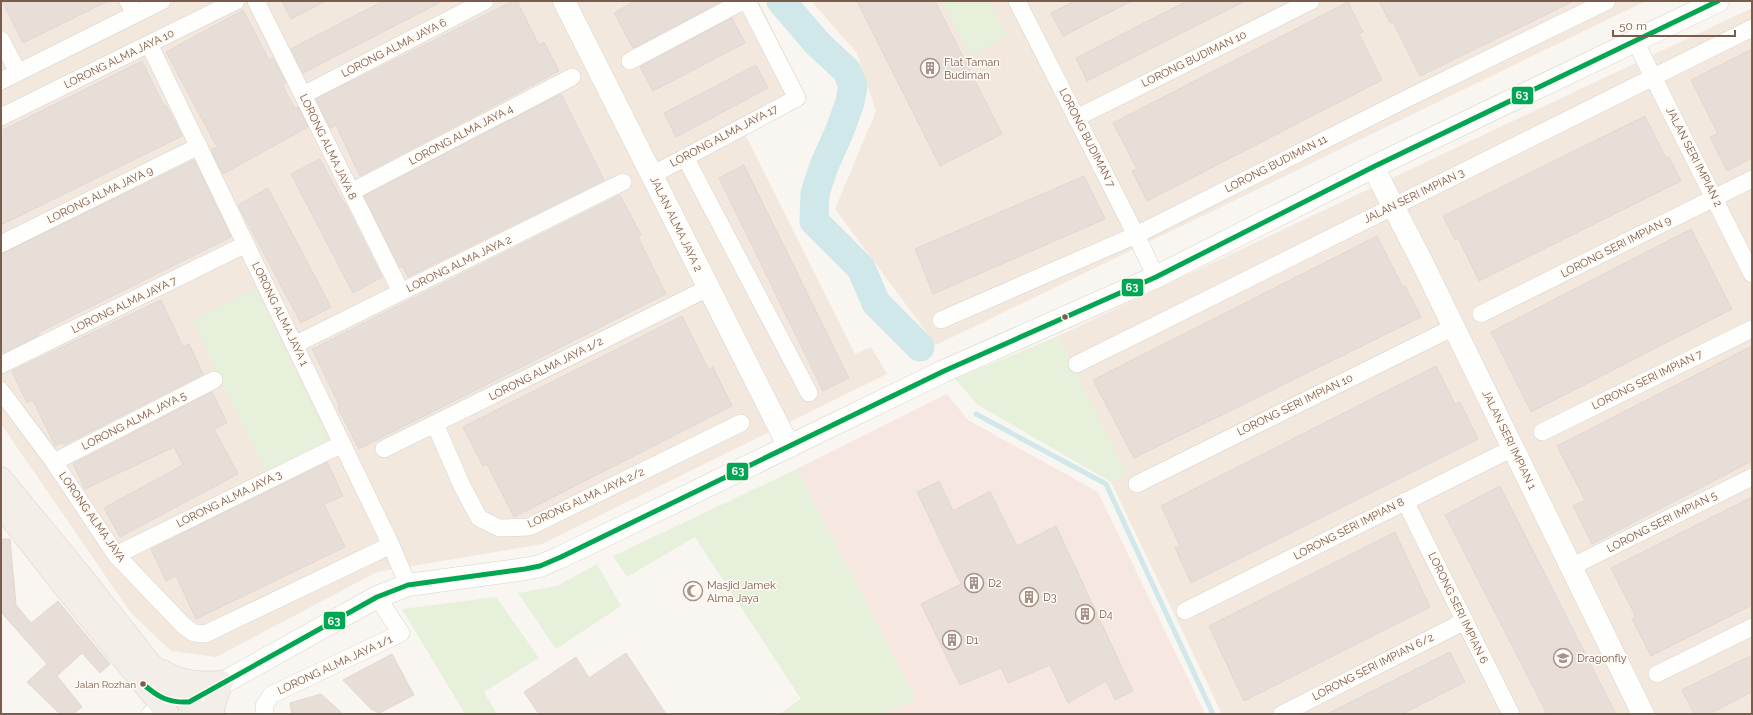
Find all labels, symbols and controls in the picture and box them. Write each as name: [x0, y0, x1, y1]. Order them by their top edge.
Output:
scale bar: [1613, 12, 1735, 38]
street label: LORONG ALMA JAYA 6: [339, 16, 449, 80]
text: 50 m: [1619, 19, 1647, 33]
street label: LORONG ALMA JAYA 10: [62, 27, 176, 91]
street label: LORONG BUDIMAN 10: [1139, 28, 1249, 90]
place label: Flat Taman Budiman: [944, 56, 1000, 82]
building icon: Flat Taman Budiman: [919, 57, 941, 79]
street label: LORONG BUDIMAN 7: [1056, 86, 1118, 190]
line badge: 63: [1511, 86, 1534, 105]
text: 63: [1516, 89, 1528, 102]
street label: LORONG ALMA JAYA 8: [297, 92, 359, 202]
street label: LORONG ALMA JAYA 4: [407, 102, 515, 168]
street label: LORONG ALMA JAYA 17: [668, 102, 780, 170]
street label: JALAN SERI IMPIAN 2: [1663, 105, 1725, 209]
street label: LORONG BUDIMAN 11: [1223, 132, 1330, 195]
street label: LORONG ALMA JAYA 9: [45, 164, 155, 226]
street label: JALAN SERI IMPIAN 3: [1362, 166, 1467, 226]
street label: JALAN ALMA JAYA 2: [647, 174, 705, 274]
street label: LORONG SERI IMPIAN 9: [1559, 213, 1673, 281]
street label: LORONG ALMA JAYA 2: [404, 233, 514, 295]
street label: LORONG ALMA JAYA 1: [249, 260, 311, 368]
street label: LORONG ALMA JAYA 7: [69, 274, 179, 336]
line badge: 63: [1121, 278, 1144, 297]
text: 63: [1126, 281, 1138, 294]
unlabelled marker: [1060, 312, 1070, 322]
street label: LORONG ALMA JAYA 1/2: [487, 334, 606, 403]
street label: LORONG SERI IMPIAN 7: [1589, 347, 1705, 413]
street label: LORONG SERI IMPIAN 10: [1235, 371, 1355, 439]
street label: JALAN SERI IMPIAN 1: [1479, 388, 1539, 492]
street label: LORONG ALMA JAYA 5: [80, 389, 188, 453]
line badge: 63: [726, 462, 749, 481]
street label: LORONG ALMA JAYA 2/2: [526, 465, 647, 531]
text: 63: [732, 465, 744, 478]
street label: LORONG ALMA JAYA 3: [174, 468, 284, 530]
street label: LORONG ALMA JAYA: [56, 469, 128, 565]
street label: LORONG SERI IMPIAN 5: [1605, 489, 1719, 555]
street label: LORONG SERI IMPIAN 8: [1292, 495, 1406, 563]
street label: LORONG SERI IMPIAN 6: [1425, 550, 1491, 666]
building icon: D2: [963, 572, 985, 594]
place label: D2: [988, 577, 1002, 590]
place label: Masjid Jamek Alma Jaya: [707, 579, 776, 605]
mosque icon: Masjid Jamek Alma Jaya: [682, 580, 704, 602]
building icon: D3: [1018, 586, 1040, 608]
place label: D3: [1043, 591, 1057, 604]
building icon: D4: [1074, 603, 1096, 625]
place label: D4: [1099, 608, 1113, 621]
line badge: 63: [323, 611, 346, 630]
text: 63: [328, 615, 340, 628]
building icon: D1: [941, 629, 963, 651]
street label: LORONG SERI IMPIAN 6/2: [1310, 631, 1436, 703]
street label: LORONG ALMA JAYA 1/1: [275, 632, 395, 697]
place label: D1: [966, 634, 979, 647]
school or university icon: Dragonfly: [1552, 647, 1574, 669]
place label: Dragonfly: [1577, 652, 1627, 665]
place label: Jalan Rozhan: [75, 679, 136, 690]
marker: Jalan Rozhan: [138, 679, 148, 689]

